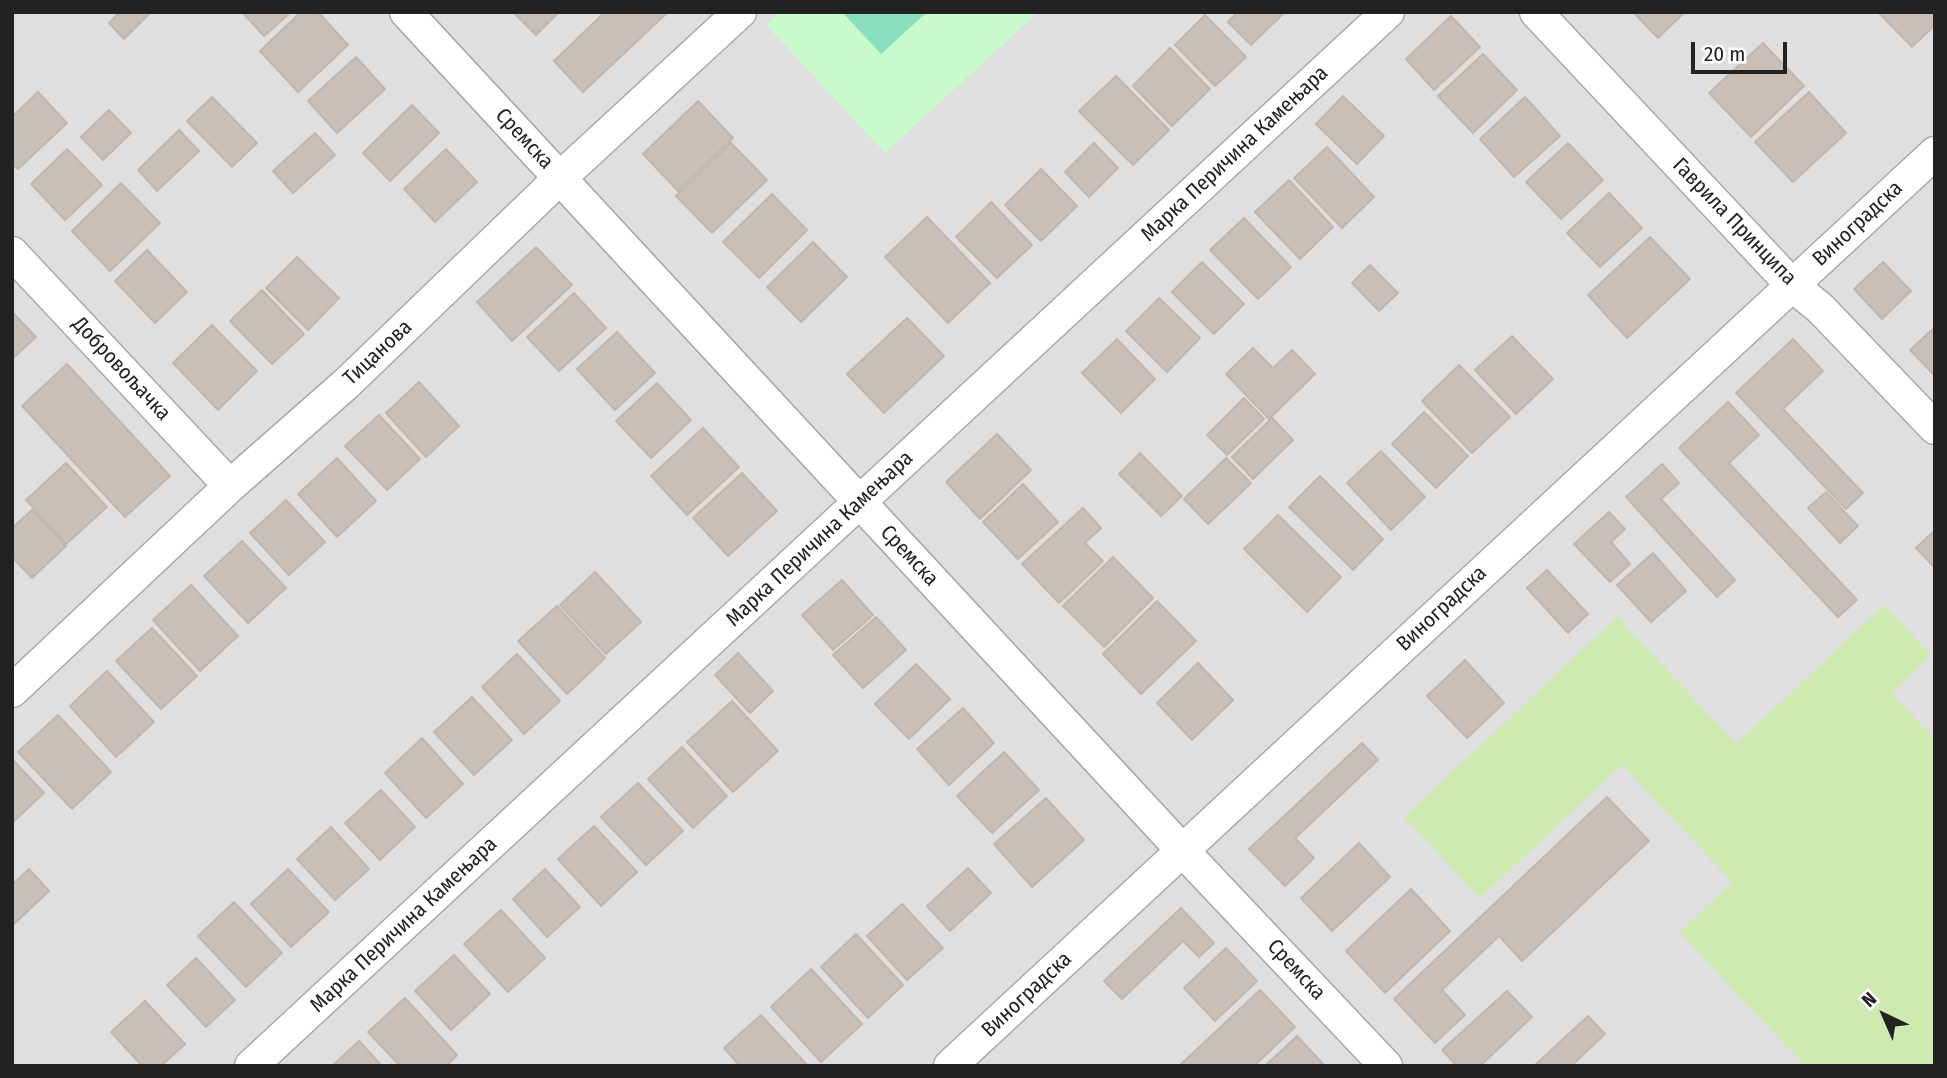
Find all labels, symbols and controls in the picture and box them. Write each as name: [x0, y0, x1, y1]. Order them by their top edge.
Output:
scale bar: [1695, 28, 1791, 72]
text: 20 m: [1704, 41, 1745, 67]
street label: Марка Перичина Камењара: [1136, 61, 1334, 247]
street label: Сремска: [490, 103, 558, 175]
street label: Гаврила Принципа: [1667, 153, 1801, 291]
street label: Виноградска: [1808, 176, 1908, 272]
street label: Добровољачка: [67, 312, 175, 426]
street label: Тицанова: [338, 315, 418, 391]
street label: Марка Перичина Камењара: [721, 446, 919, 632]
street label: Сремска: [875, 520, 943, 592]
street label: Виноградска: [1392, 561, 1492, 657]
street label: Марка Перичина Камењара: [305, 832, 503, 1018]
street label: Сремска: [1262, 934, 1330, 1006]
street label: Виноградска: [977, 947, 1077, 1043]
north arrow: [1849, 980, 1919, 1050]
text: N: [1857, 987, 1881, 1012]

